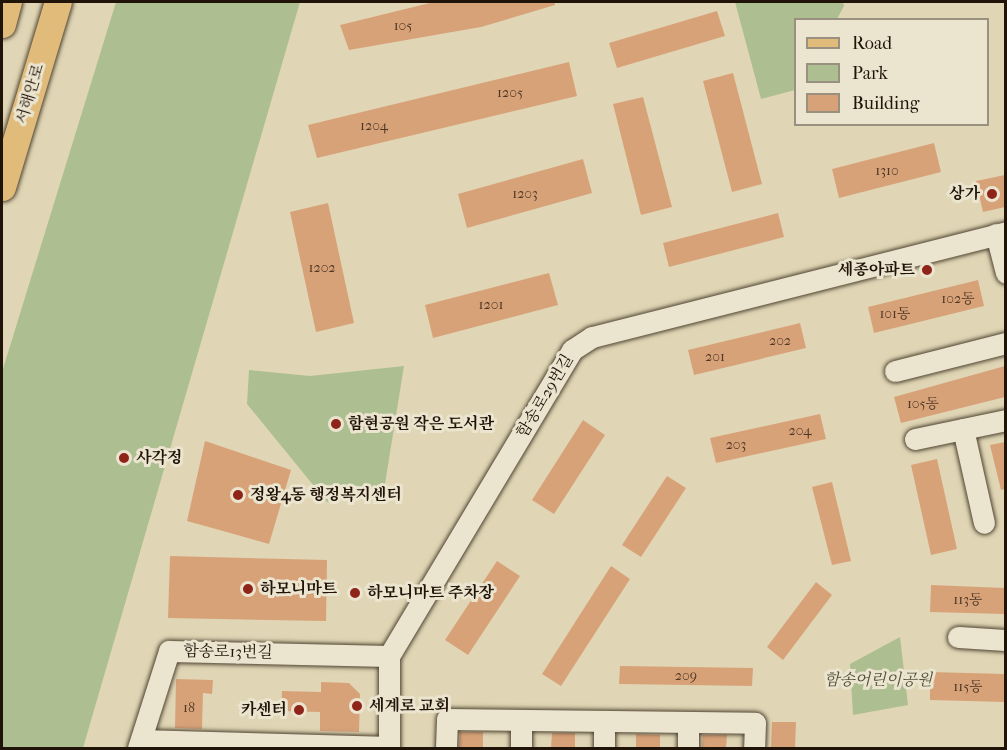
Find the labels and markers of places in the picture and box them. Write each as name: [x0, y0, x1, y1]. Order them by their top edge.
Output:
place label: 상가: [949, 184, 980, 204]
marker: 상가: [985, 187, 999, 201]
place label: 세종아파트: [838, 260, 915, 280]
marker: 세종아파트: [920, 263, 934, 277]
place label: 함현공원 작은 도서관: [348, 414, 494, 434]
marker: 함현공원 작은 도서관: [329, 417, 343, 431]
place label: 사각정: [136, 448, 182, 468]
marker: 사각정: [117, 451, 131, 465]
place label: 정왕4동 행정복지센터: [250, 485, 402, 505]
marker: 정왕4동 행정복지센터: [231, 488, 245, 502]
place label: 하모니마트: [260, 579, 337, 599]
marker: 하모니마트: [241, 582, 255, 596]
place label: 하모니마트 주차장: [367, 583, 494, 603]
marker: 하모니마트 주차장: [348, 586, 362, 600]
place label: 세계로 교회: [369, 696, 450, 716]
marker: 세계로 교회: [350, 699, 364, 713]
place label: 카센터: [241, 700, 287, 720]
marker: 카센터: [292, 703, 306, 717]

